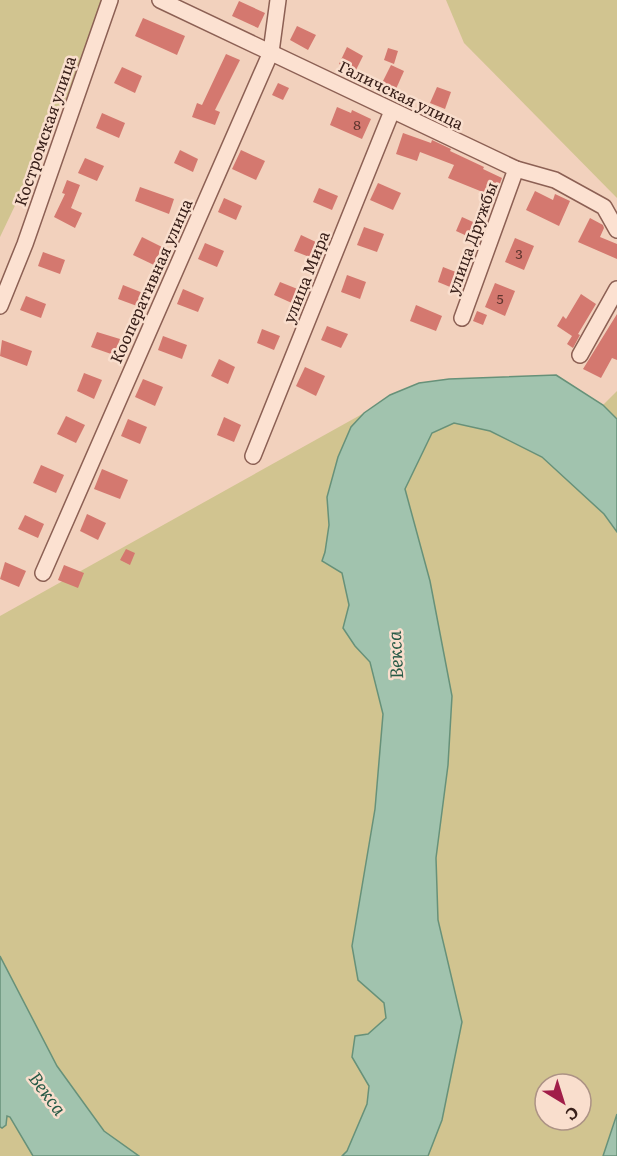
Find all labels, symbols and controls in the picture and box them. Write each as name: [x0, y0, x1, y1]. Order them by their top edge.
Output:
street label: Костромская улица: [7, 52, 81, 209]
street label: Галичская улица: [335, 53, 468, 135]
house number: 8: [353, 114, 361, 134]
street label: улица Дружбы: [440, 178, 503, 297]
street label: Кооперативная улица: [103, 194, 197, 367]
street label: улица Мира: [276, 226, 335, 326]
house number: 3: [515, 243, 523, 263]
house number: 5: [496, 288, 504, 308]
water label: Векса: [380, 630, 409, 680]
water label: Векса: [23, 1066, 74, 1121]
north arrow: [533, 1072, 593, 1132]
text: С: [561, 1102, 585, 1128]

